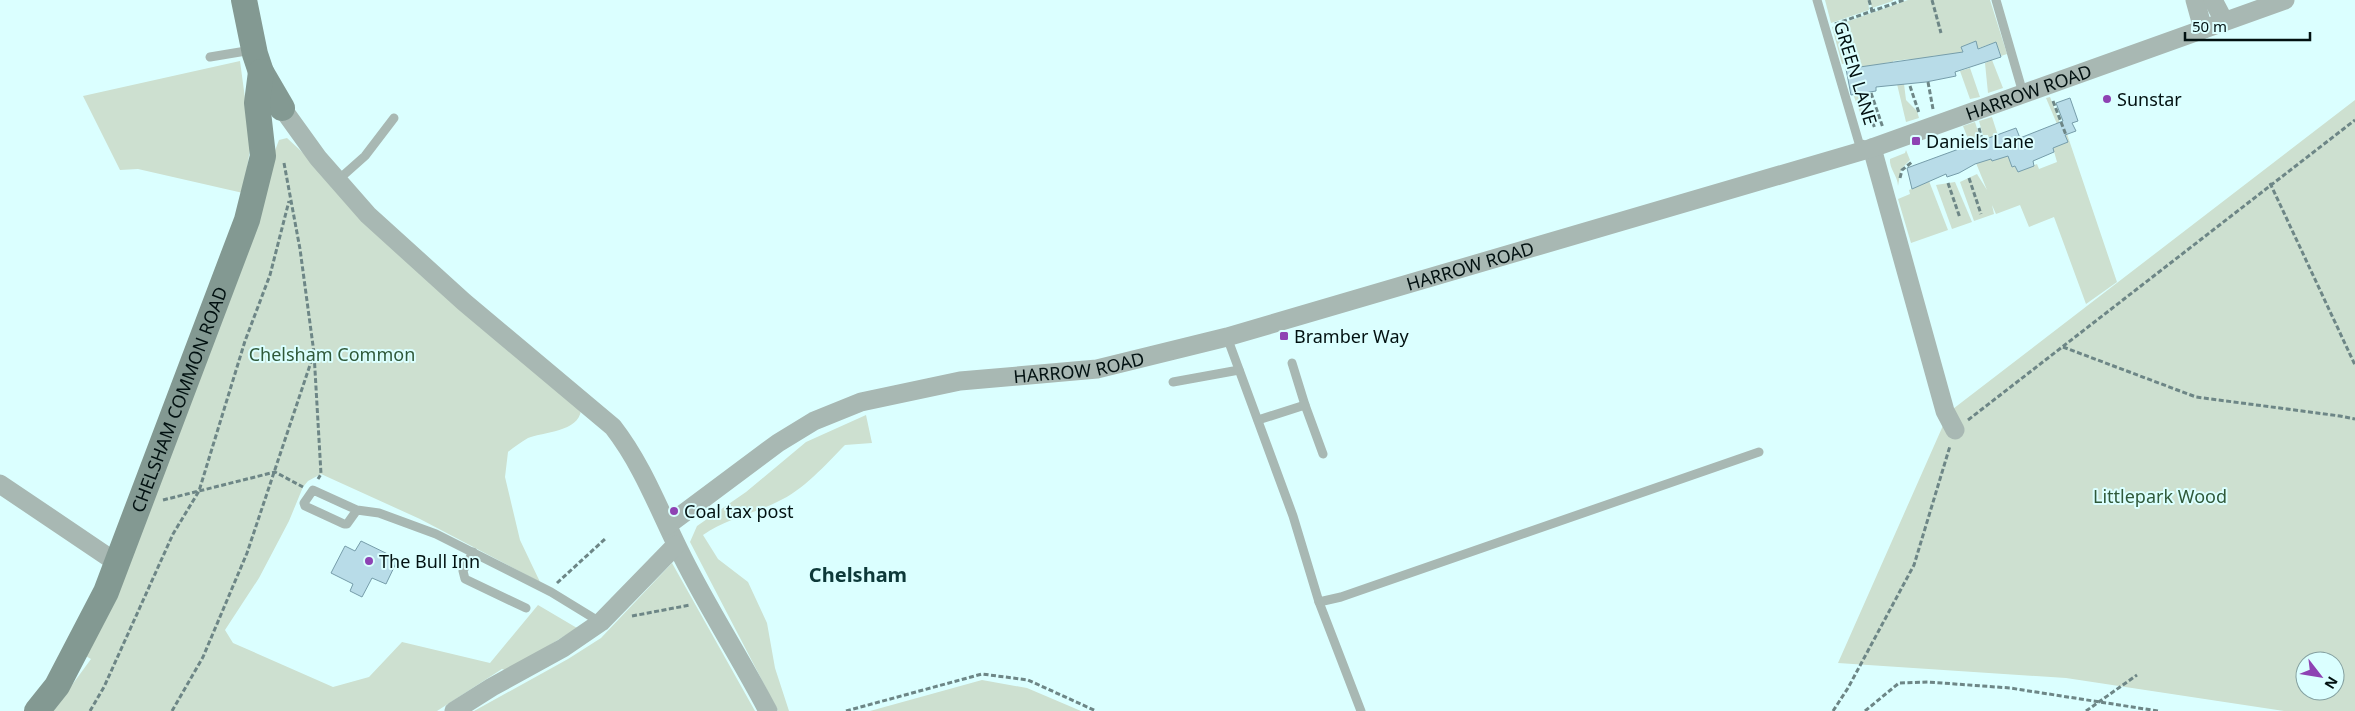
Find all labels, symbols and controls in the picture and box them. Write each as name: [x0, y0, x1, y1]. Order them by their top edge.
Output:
scale bar: [2185, 10, 2310, 42]
text: 50 m: [2192, 16, 2227, 36]
street label: GREEN LANE: [1829, 18, 1883, 128]
street label: HARROW ROAD: [1962, 58, 2095, 126]
place label: Sunstar: [2117, 87, 2182, 111]
marker: Sunstar: [2101, 93, 2113, 105]
place label: Daniels Lane: [1926, 129, 2034, 153]
marker: Daniels Lane: [1910, 135, 1922, 147]
street label: HARROW ROAD: [1403, 236, 1537, 296]
street label: CHELSHAM COMMON ROAD: [125, 283, 233, 516]
place label: Bramber Way: [1294, 324, 1410, 348]
marker: Bramber Way: [1278, 330, 1290, 342]
park label: Chelsham Common: [249, 342, 415, 366]
street label: HARROW ROAD: [1012, 346, 1147, 388]
park label: Littlepark Wood: [2093, 484, 2227, 508]
place label: Coal tax post: [684, 499, 794, 523]
marker: Coal tax post: [668, 505, 680, 517]
place label: The Bull Inn: [379, 549, 480, 573]
marker: The Bull Inn: [363, 555, 375, 567]
district label: Chelsham: [809, 561, 907, 588]
north arrow: [2295, 651, 2345, 701]
text: N: [2320, 673, 2343, 693]

